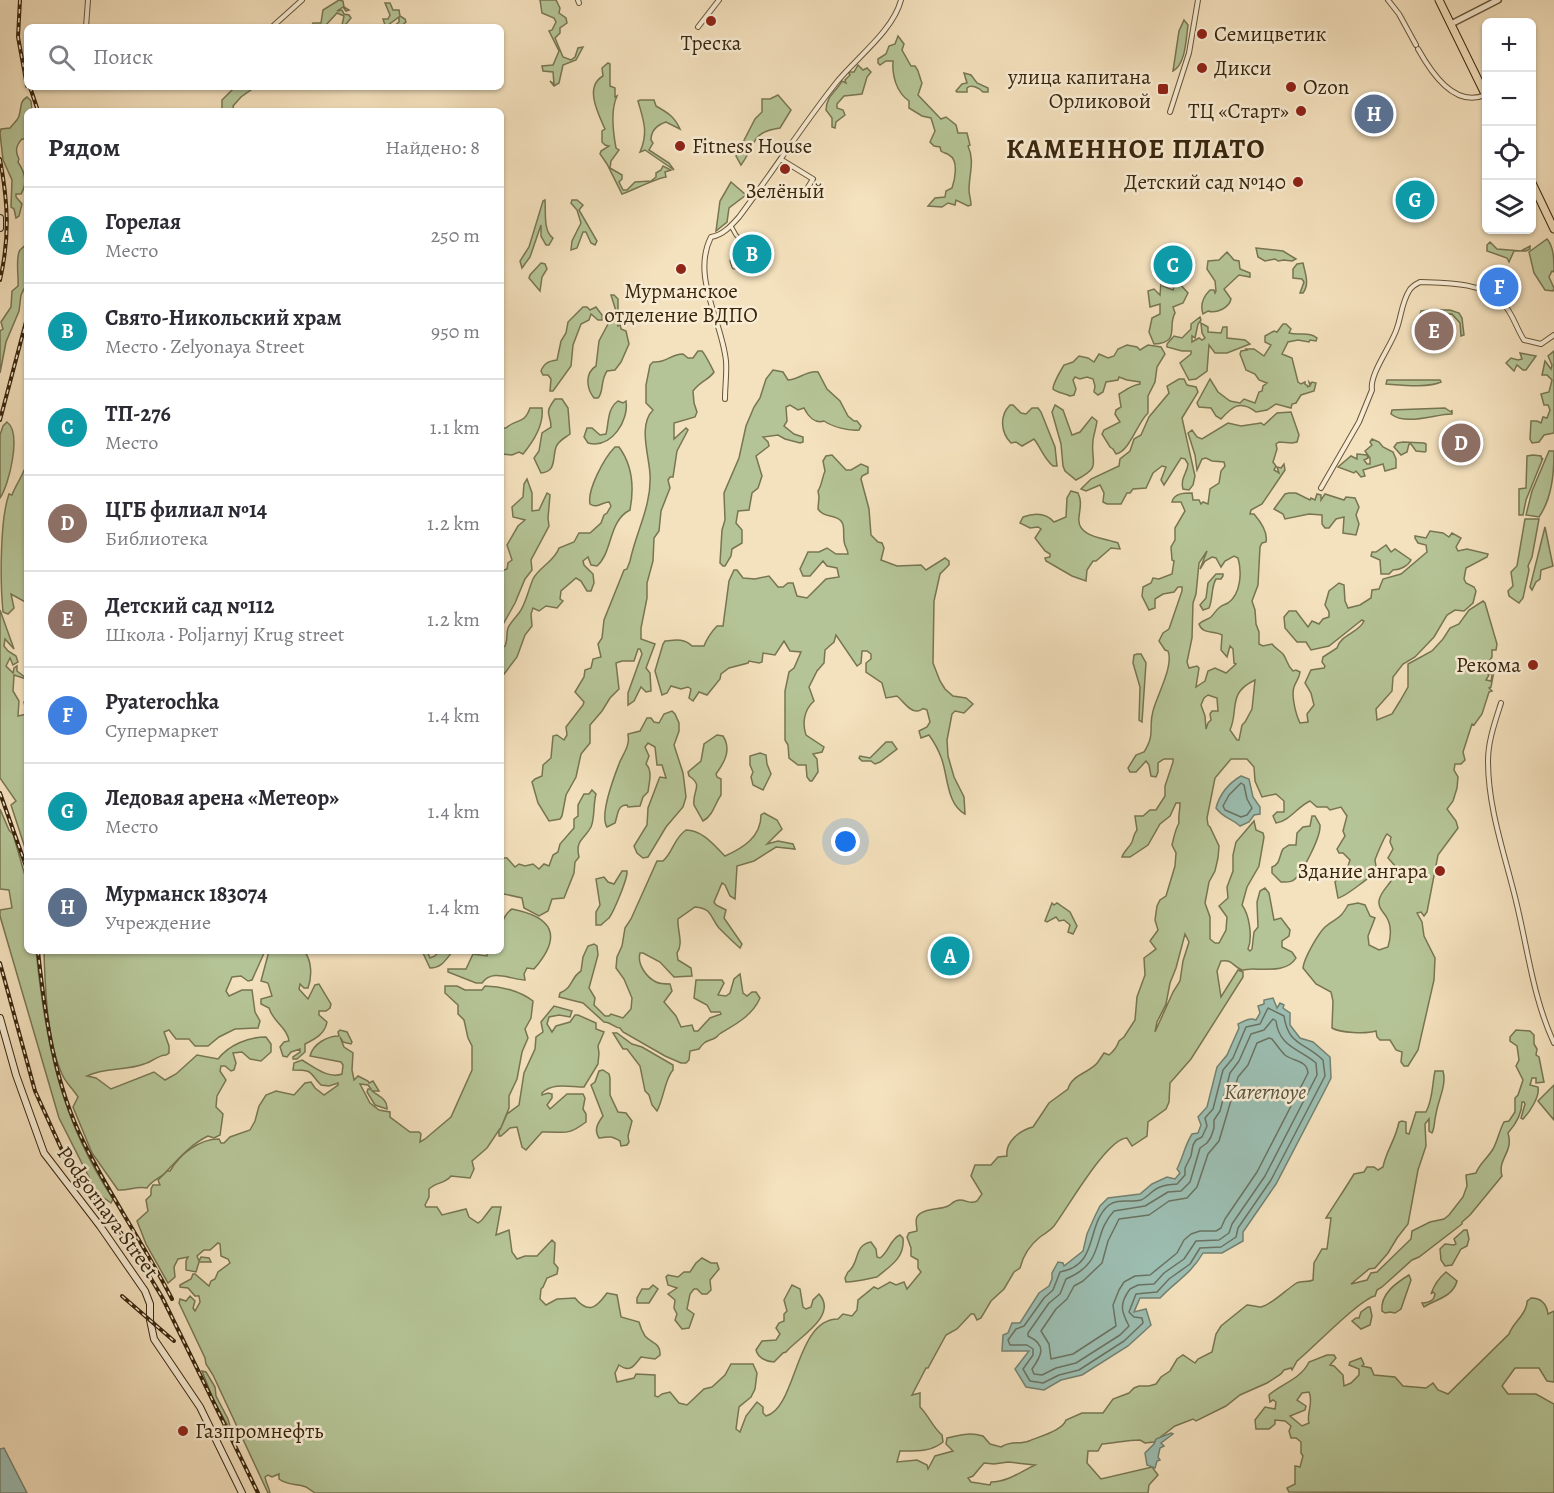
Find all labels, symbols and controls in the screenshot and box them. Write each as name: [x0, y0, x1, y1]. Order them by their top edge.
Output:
marker: Треска: [704, 14, 718, 28]
map controls: [1482, 18, 1536, 234]
button: +: [1482, 18, 1536, 72]
place label: Семицветик: [1214, 20, 1327, 48]
search box: [24, 24, 504, 90]
marker: Семицветик: [1195, 27, 1209, 41]
place label: Треска: [681, 29, 742, 57]
icon: search: [45, 41, 78, 74]
text: Поиск: [93, 42, 153, 72]
place label: Дикси: [1214, 54, 1272, 82]
marker: Дикси: [1195, 61, 1209, 75]
place label: улица капитана Орликовой: [1007, 63, 1151, 115]
button: −: [1482, 72, 1536, 126]
place label: Ozon: [1303, 73, 1349, 101]
marker: Ozon: [1284, 80, 1298, 94]
marker: улица капитана Орликовой: [1156, 82, 1170, 96]
pin: H: [1354, 92, 1394, 136]
place label: ТЦ «Старт»: [1188, 97, 1289, 125]
marker: ТЦ «Старт»: [1294, 104, 1308, 118]
button: locate: [1482, 126, 1536, 180]
text: Рядом: [48, 130, 120, 165]
district label: КАМЕННОЕ ПЛАТО: [1006, 131, 1266, 167]
place label: Fitness House: [692, 132, 812, 160]
text: Найдено: 8: [385, 134, 480, 161]
marker: Fitness House: [673, 139, 687, 153]
marker: Зелёный: [778, 162, 792, 176]
place label: Детский сад №140: [1124, 168, 1286, 196]
marker: Детский сад №140: [1291, 175, 1305, 189]
place label: Зелёный: [745, 177, 825, 205]
pin: G: [1396, 178, 1434, 222]
button: layers: [1482, 180, 1536, 234]
text: Горелая: [105, 207, 181, 237]
text: A: [61, 222, 74, 249]
text: 250 m: [431, 222, 480, 249]
pin: B: [732, 232, 771, 276]
text: Место: [105, 237, 158, 264]
pin: C: [1154, 242, 1192, 288]
marker: Мурманское отделение ВДПО: [674, 262, 688, 276]
pin: F: [1480, 264, 1518, 310]
place label: Мурманское отделение ВДПО: [604, 277, 758, 329]
text: Свято-Никольский храм: [105, 303, 342, 333]
pin: E: [1414, 308, 1454, 354]
text: B: [61, 318, 74, 345]
text: 950 m: [431, 318, 480, 345]
text: Место · Zelyonaya Street: [105, 333, 305, 360]
text: ТП-276: [105, 399, 171, 429]
text: C: [61, 414, 74, 441]
text: 1.1 km: [430, 414, 480, 441]
pin: D: [1442, 420, 1480, 466]
text: Место: [105, 429, 158, 456]
text: ЦГБ филиал №14: [105, 495, 267, 525]
text: D: [61, 510, 74, 537]
text: 1.2 km: [427, 510, 480, 537]
text: Библиотека: [105, 525, 208, 552]
text: Детский сад №112: [105, 591, 274, 621]
text: E: [62, 606, 73, 633]
text: 1.2 km: [427, 606, 480, 633]
text: Школа · Poljarnyj Krug street: [105, 621, 344, 648]
place label: Рекома: [1456, 651, 1521, 679]
marker: Рекома: [1526, 658, 1540, 672]
text: Pyaterochka: [105, 687, 219, 717]
text: F: [62, 702, 73, 729]
text: 1.4 km: [427, 702, 480, 729]
text: Супермаркет: [105, 717, 219, 744]
text: Ледовая арена «Метеор»: [105, 783, 339, 813]
text: G: [61, 798, 74, 825]
text: 1.4 km: [427, 798, 480, 825]
text: Место: [105, 813, 158, 840]
your location: [831, 827, 860, 856]
place label: Здание ангара: [1298, 857, 1428, 885]
marker: Здание ангара: [1433, 864, 1447, 878]
text: Мурманск 183074: [105, 879, 268, 909]
text: H: [60, 894, 75, 921]
text: 1.4 km: [427, 894, 480, 921]
text: Учреждение: [105, 909, 211, 936]
pin: A: [930, 934, 970, 978]
water label: Karernoye: [1224, 1077, 1306, 1107]
street label: Podgornaya Street: [51, 1140, 165, 1284]
place label: Газпромнефть: [195, 1417, 324, 1445]
marker: Газпромнефть: [176, 1424, 190, 1438]

